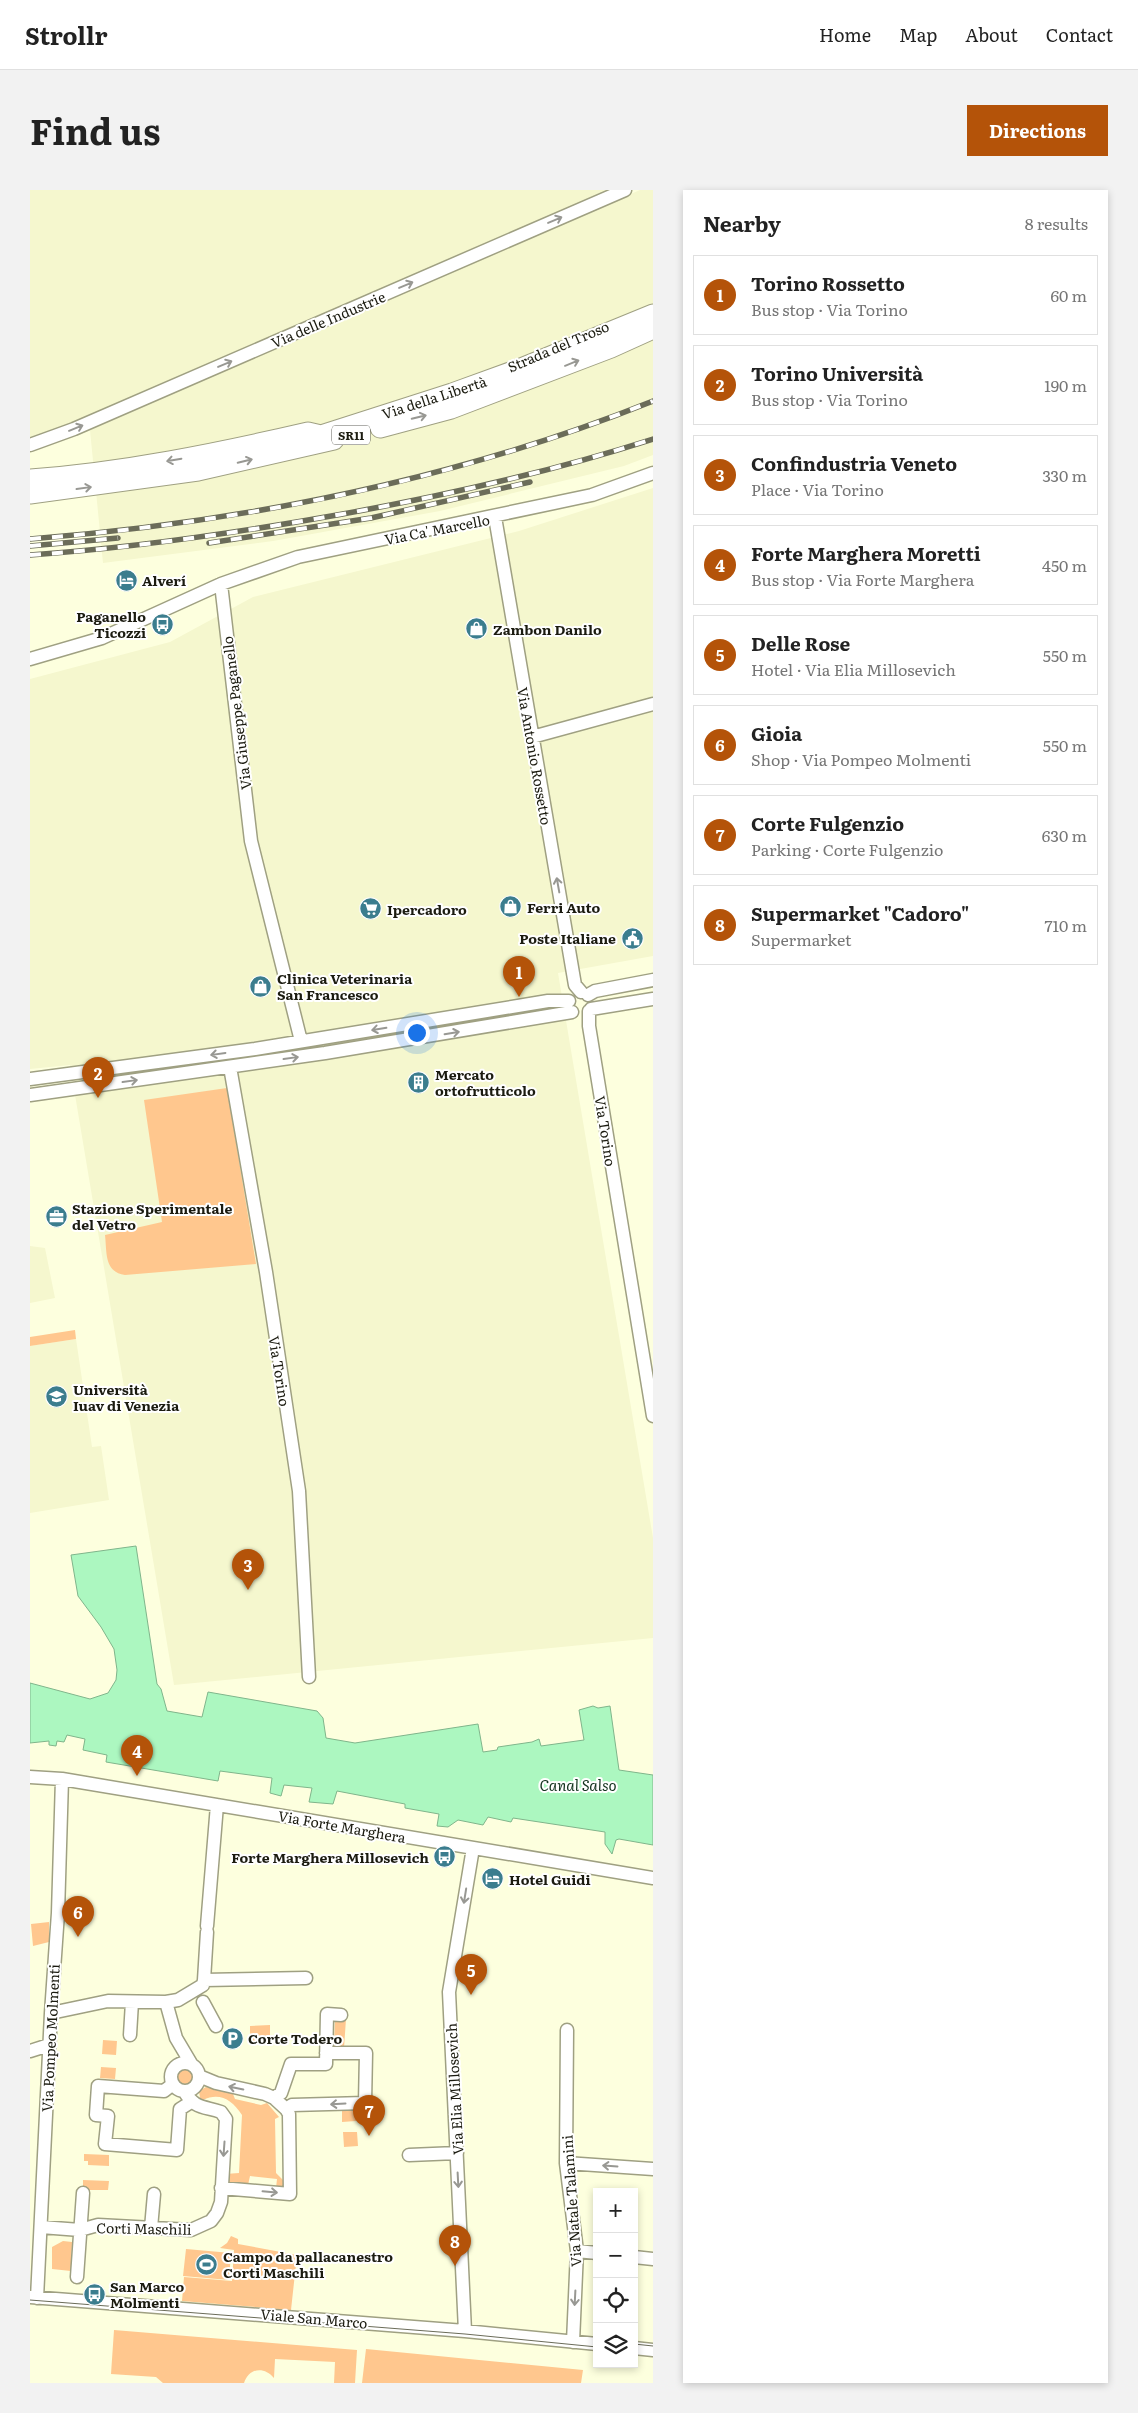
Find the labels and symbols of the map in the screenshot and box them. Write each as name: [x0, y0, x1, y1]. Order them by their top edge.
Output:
one-way arrow: [547, 215, 562, 225]
one-way arrow: [398, 280, 413, 289]
street label: Via delle Industrie: [268, 286, 388, 352]
street label: Strada del Troso: [504, 316, 612, 376]
one-way arrow: [217, 358, 232, 368]
one-way arrow: [564, 358, 579, 367]
street label: Via della Libertà: [379, 371, 489, 423]
one-way arrow: [411, 412, 427, 421]
one-way arrow: [68, 423, 83, 432]
road number: SR11: [332, 426, 370, 444]
one-way arrow: [167, 455, 183, 465]
one-way arrow: [236, 456, 252, 465]
one-way arrow: [76, 483, 92, 493]
street label: Via Ca' Marcello: [383, 509, 491, 549]
hotel icon: Alverí: [114, 568, 138, 592]
place label: Alverí: [142, 570, 186, 590]
place label: Paganello Ticozzi: [76, 606, 146, 642]
bus stop icon: Paganello Ticozzi: [150, 612, 174, 636]
shop icon: Zambon Danilo: [465, 617, 489, 641]
place label: Zambon Danilo: [493, 619, 602, 639]
street label: Via Giuseppe Paganello: [217, 635, 255, 791]
street label: Via Antonio Rossetto: [513, 686, 557, 826]
one-way arrow: [552, 877, 562, 893]
shop icon: Ferri Auto: [499, 895, 523, 919]
supermarket icon: Ipercadoro: [359, 897, 383, 921]
place label: Ferri Auto: [527, 897, 600, 917]
place label: Ipercadoro: [387, 899, 467, 919]
public building icon: Poste Italiane: [620, 926, 644, 950]
place label: Poste Italiane: [519, 928, 616, 948]
pin: 1: [503, 956, 535, 997]
place label: Clinica Veterinaria San Francesco: [277, 968, 413, 1004]
shop icon: Clinica Veterinaria San Francesco: [249, 974, 273, 998]
your location: [404, 1020, 430, 1046]
one-way arrow: [371, 1024, 387, 1034]
one-way arrow: [443, 1027, 459, 1037]
one-way arrow: [211, 1049, 227, 1059]
one-way arrow: [283, 1053, 299, 1063]
pin: 2: [82, 1057, 114, 1098]
place label: Mercato ortofrutticolo: [435, 1064, 536, 1100]
building icon: Mercato ortofrutticolo: [407, 1070, 431, 1094]
one-way arrow: [122, 1075, 138, 1085]
street label: Via Torino: [591, 1094, 621, 1168]
place label: Stazione Sperimentale del Vetro: [72, 1198, 233, 1234]
office icon: Stazione Sperimentale del Vetro: [44, 1204, 68, 1228]
street label: Via Torino: [265, 1334, 295, 1408]
place label: Università Iuav di Venezia: [73, 1379, 180, 1415]
school or university icon: Università Iuav di Venezia: [45, 1385, 69, 1409]
pin: 3: [232, 1549, 264, 1590]
pin: 4: [121, 1735, 153, 1776]
water label: Canal Salso: [540, 1773, 616, 1796]
street label: Via Forte Marghera: [277, 1805, 408, 1847]
bus stop icon: Forte Marghera Millosevich: [433, 1845, 457, 1869]
place label: Forte Marghera Millosevich: [231, 1847, 429, 1867]
hotel icon: Hotel Guidi: [481, 1867, 505, 1891]
place label: Hotel Guidi: [509, 1869, 591, 1889]
one-way arrow: [459, 1888, 469, 1904]
pin: 6: [62, 1896, 94, 1937]
pin: 5: [455, 1954, 487, 1995]
street label: Via Pompeo Molmenti: [36, 1963, 64, 2112]
street label: Via Elia Millosevich: [441, 2023, 467, 2155]
parking icon: Corte Todero: [220, 2026, 244, 2050]
place label: Corte Todero: [248, 2028, 342, 2048]
one-way arrow: [228, 2082, 244, 2092]
pin: 7: [353, 2095, 385, 2136]
one-way arrow: [330, 2100, 346, 2109]
street label: Via Natale Talamini: [556, 2134, 586, 2268]
one-way arrow: [219, 2140, 229, 2156]
one-way arrow: [602, 2161, 618, 2170]
one-way arrow: [453, 2172, 462, 2188]
one-way arrow: [262, 2187, 278, 2197]
street label: Corti Maschili: [96, 2217, 192, 2239]
pin: 8: [439, 2225, 471, 2266]
place label: Campo da pallacanestro Corti Maschili: [223, 2246, 393, 2282]
sports icon: Campo da pallacanestro Corti Maschili: [195, 2252, 219, 2276]
place label: San Marco Molmenti: [110, 2276, 185, 2312]
bus stop icon: San Marco Molmenti: [82, 2282, 106, 2306]
one-way arrow: [570, 2290, 579, 2306]
street label: Viale San Marco: [260, 2303, 368, 2333]

